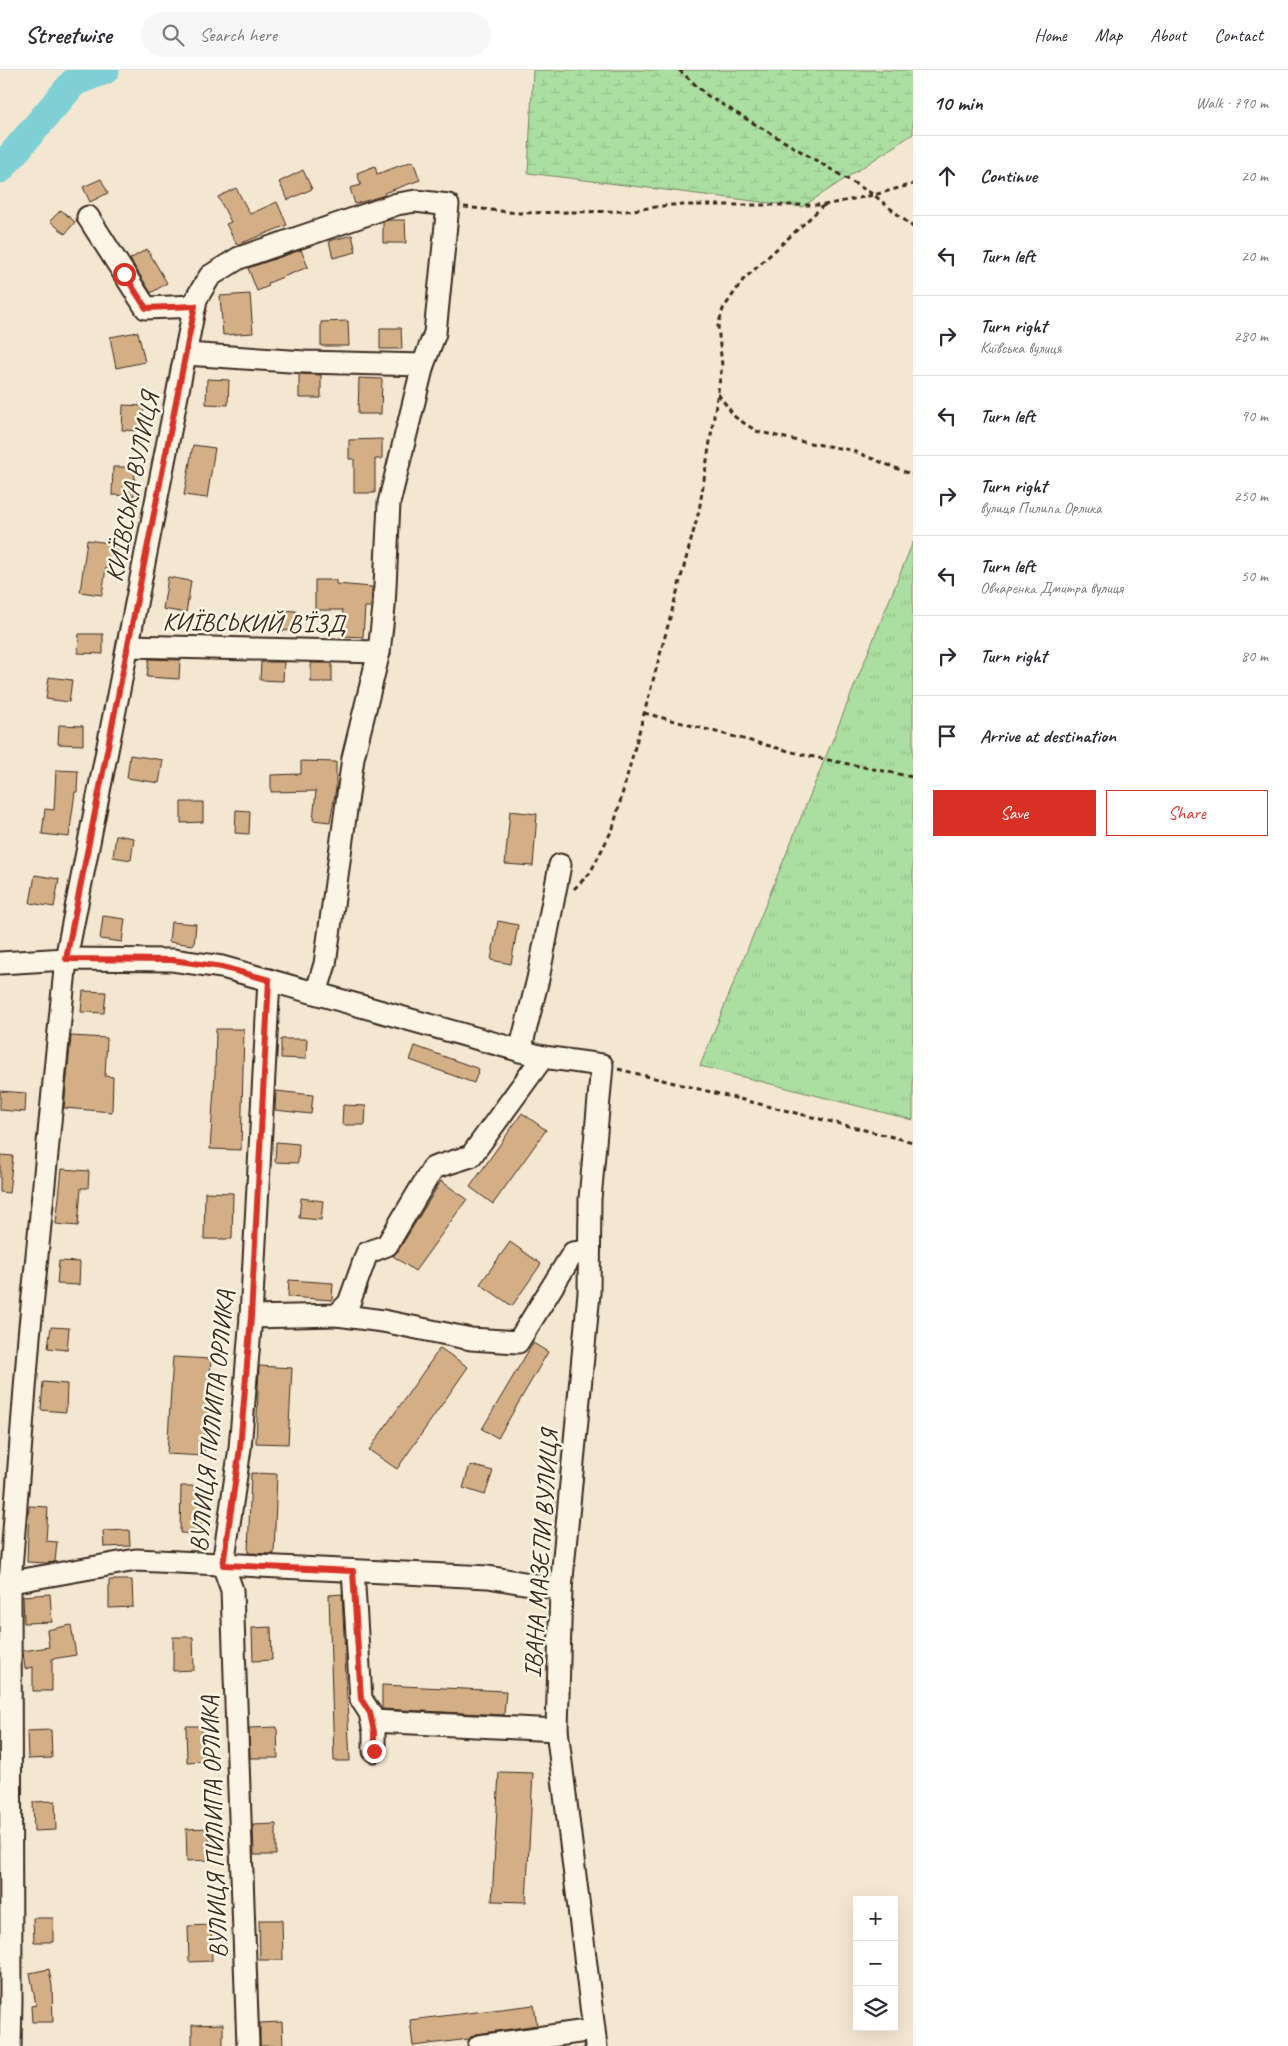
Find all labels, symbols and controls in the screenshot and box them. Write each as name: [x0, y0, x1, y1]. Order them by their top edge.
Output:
search box: [141, 12, 491, 57]
text: Streetwise: [25, 20, 111, 50]
icon: search: [159, 21, 187, 49]
text: Search here: [199, 23, 277, 47]
text: Home: [1034, 24, 1067, 46]
text: Map: [1095, 24, 1122, 46]
text: About: [1150, 24, 1186, 46]
text: Contact: [1214, 24, 1263, 46]
text: 10 min: [933, 90, 983, 116]
text: Walk · 790 m: [1196, 93, 1268, 113]
icon: ahead: [933, 162, 961, 190]
text: Continue: [980, 164, 1037, 188]
text: 20 m: [1241, 166, 1268, 186]
icon: left: [933, 242, 961, 270]
text: Turn left: [980, 244, 1035, 268]
text: 20 m: [1241, 246, 1268, 266]
route start: [113, 263, 136, 286]
text: Turn right: [980, 314, 1047, 338]
icon: right: [933, 322, 961, 350]
text: 280 m: [1234, 326, 1268, 346]
text: Київська вулиця: [980, 338, 1061, 358]
street label: КИЇВСЬКА ВУЛИЦЯ: [98, 386, 167, 584]
icon: left: [933, 402, 961, 430]
text: Turn left: [980, 404, 1035, 428]
text: 90 m: [1241, 406, 1268, 426]
text: Turn right: [980, 474, 1047, 498]
icon: right: [933, 482, 961, 510]
text: 250 m: [1234, 486, 1268, 506]
text: вулиця Пилипа Орлика: [980, 498, 1102, 518]
text: Turn left: [980, 554, 1035, 578]
icon: left: [933, 562, 961, 590]
text: 50 m: [1241, 566, 1268, 586]
text: Овчаренка Дмитра вулиця: [980, 578, 1123, 598]
street label: КИЇВСЬКИЙ В’ЇЗД: [162, 605, 347, 641]
icon: right: [933, 642, 961, 670]
text: Turn right: [980, 644, 1047, 668]
text: 80 m: [1241, 646, 1268, 666]
icon: arrive: [933, 722, 961, 750]
text: Arrive at destination: [980, 724, 1116, 748]
button: Save: [933, 790, 1096, 836]
button: Share: [1106, 790, 1268, 836]
street label: ВУЛИЦЯ ПИЛИПА ОРЛИКА: [182, 1288, 242, 1553]
street label: ІВАНА МАЗЕПИ ВУЛИЦЯ: [516, 1425, 566, 1679]
street label: ВУЛИЦЯ ПИЛИПА ОРЛИКА: [193, 1695, 235, 1959]
route end: [363, 1740, 386, 1763]
map controls: [853, 1896, 898, 2031]
button: +: [853, 1896, 898, 1941]
button: −: [853, 1941, 898, 1986]
button: layers: [853, 1986, 898, 2031]

